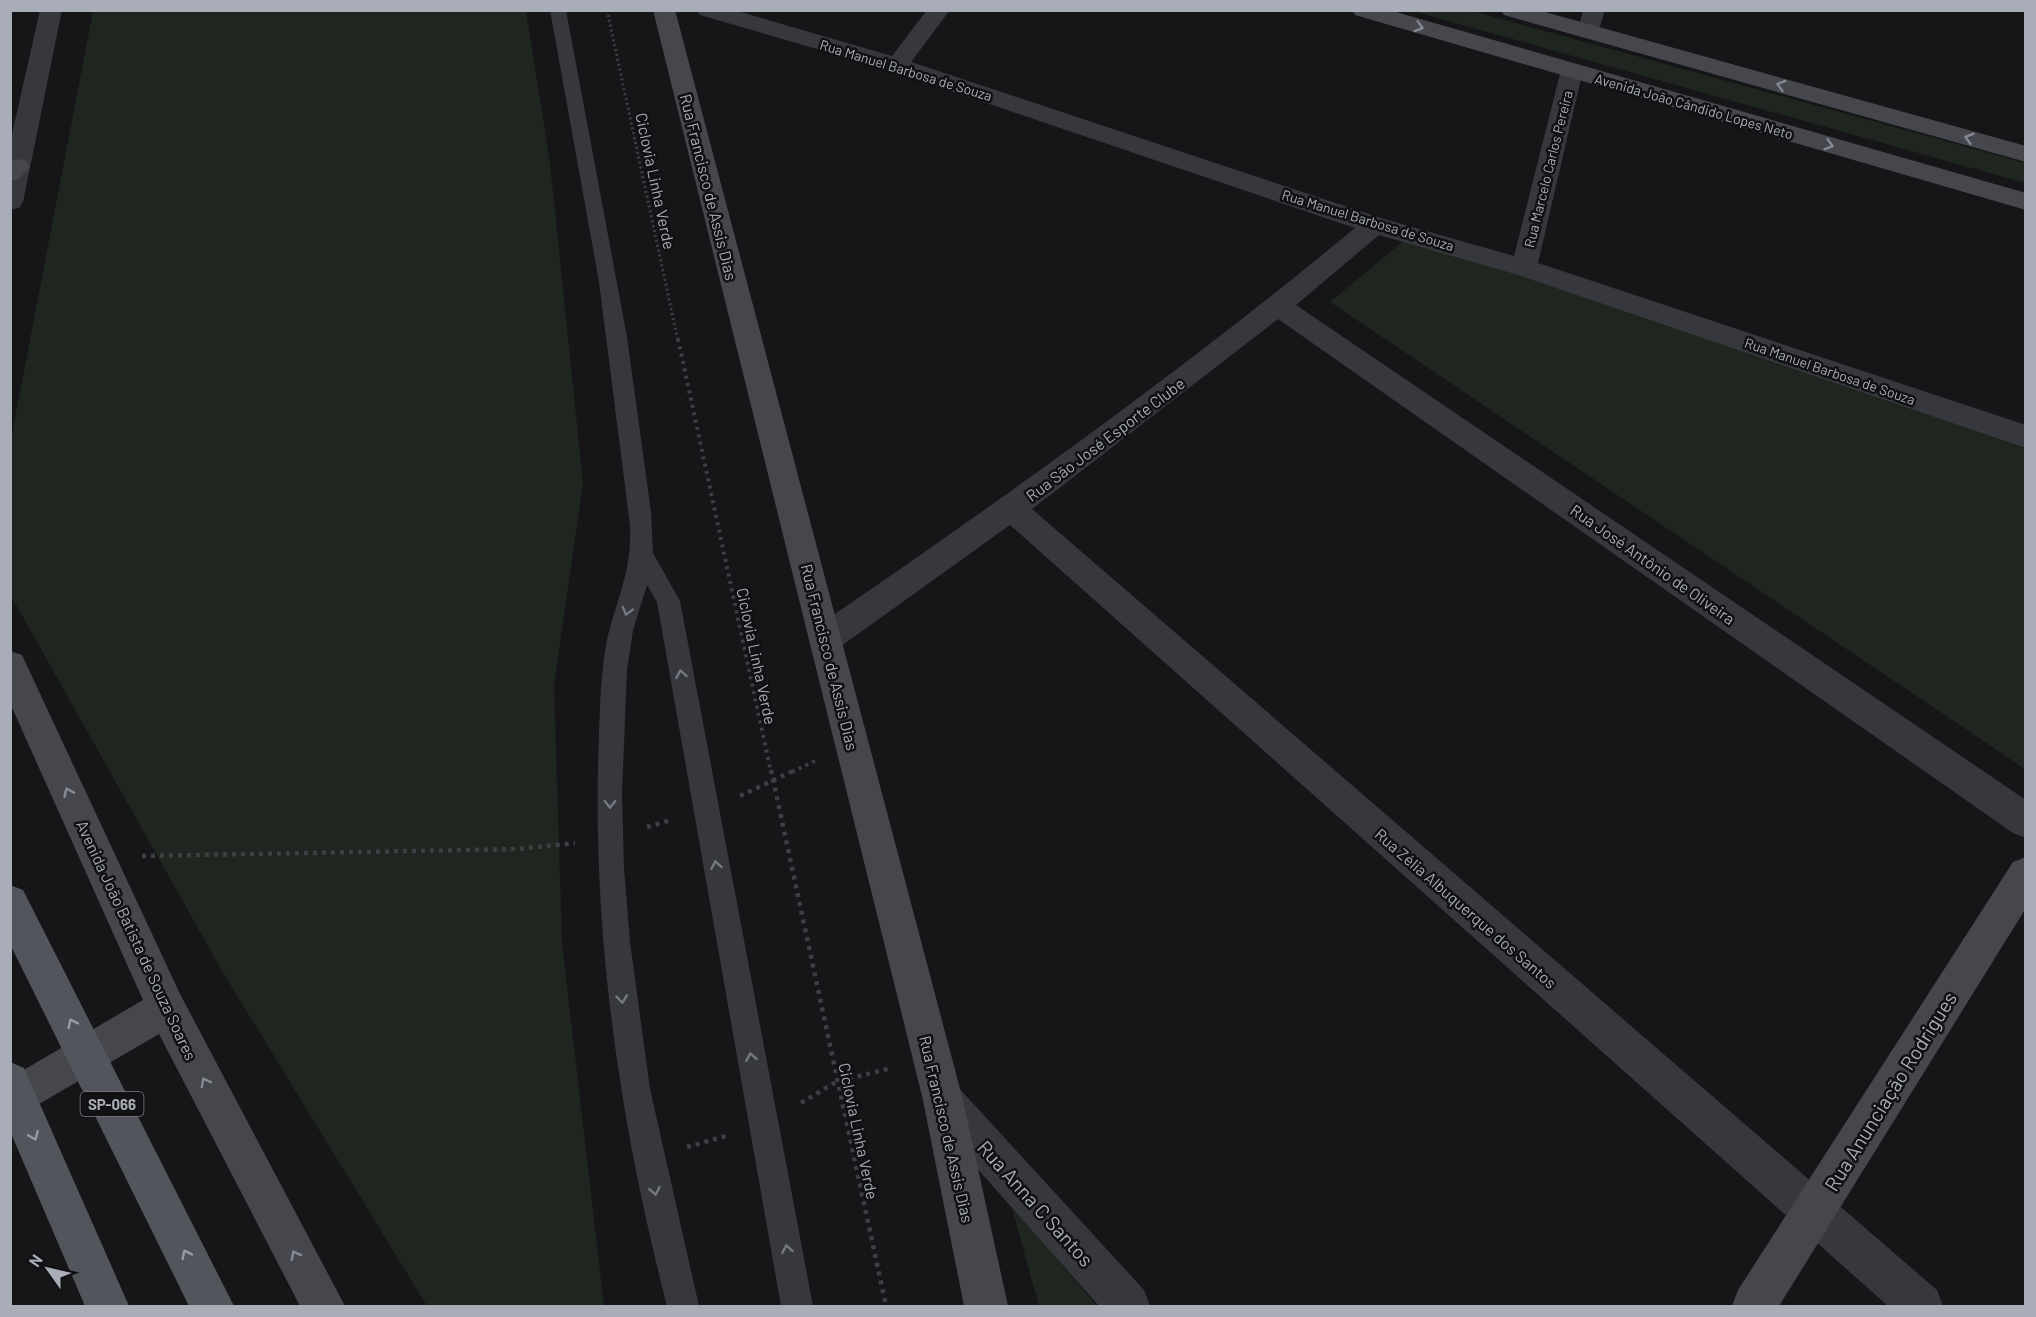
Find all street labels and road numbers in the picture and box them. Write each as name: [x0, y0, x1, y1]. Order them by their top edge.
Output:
street label: Rua Manuel Barbosa de Souza: [818, 36, 994, 104]
street label: Avenida João Cândido Lopes Neto: [1593, 69, 1795, 143]
street label: Rua Marcelo Carlos Pereira: [1520, 89, 1576, 249]
street label: Rua Francisco de Assis Dias: [677, 92, 741, 282]
street label: Ciclovia Linha Verde: [632, 111, 680, 251]
street label: Rua Manuel Barbosa de Souza: [1280, 186, 1456, 254]
street label: Rua Manuel Barbosa de Souza: [1743, 334, 1917, 408]
street label: Rua São José Esporte Clube: [1022, 373, 1188, 505]
street label: Rua José Antônio de Oliveira: [1567, 500, 1739, 628]
street label: Rua Francisco de Assis Dias: [798, 562, 862, 752]
street label: Ciclovia Linha Verde: [733, 586, 781, 726]
street label: Avenida João Batista de Souza Soares: [73, 817, 201, 1063]
street label: Rua Zélia Albuquerque dos Santos: [1371, 824, 1561, 992]
street label: Rua Anunciação Rodrigues: [1819, 987, 1961, 1195]
street label: Rua Francisco de Assis Dias: [916, 1034, 978, 1224]
street label: Ciclovia Linha Verde: [835, 1061, 883, 1201]
road number: SP-066: [80, 1092, 144, 1116]
street label: Rua Anna C Santos: [973, 1135, 1099, 1271]

